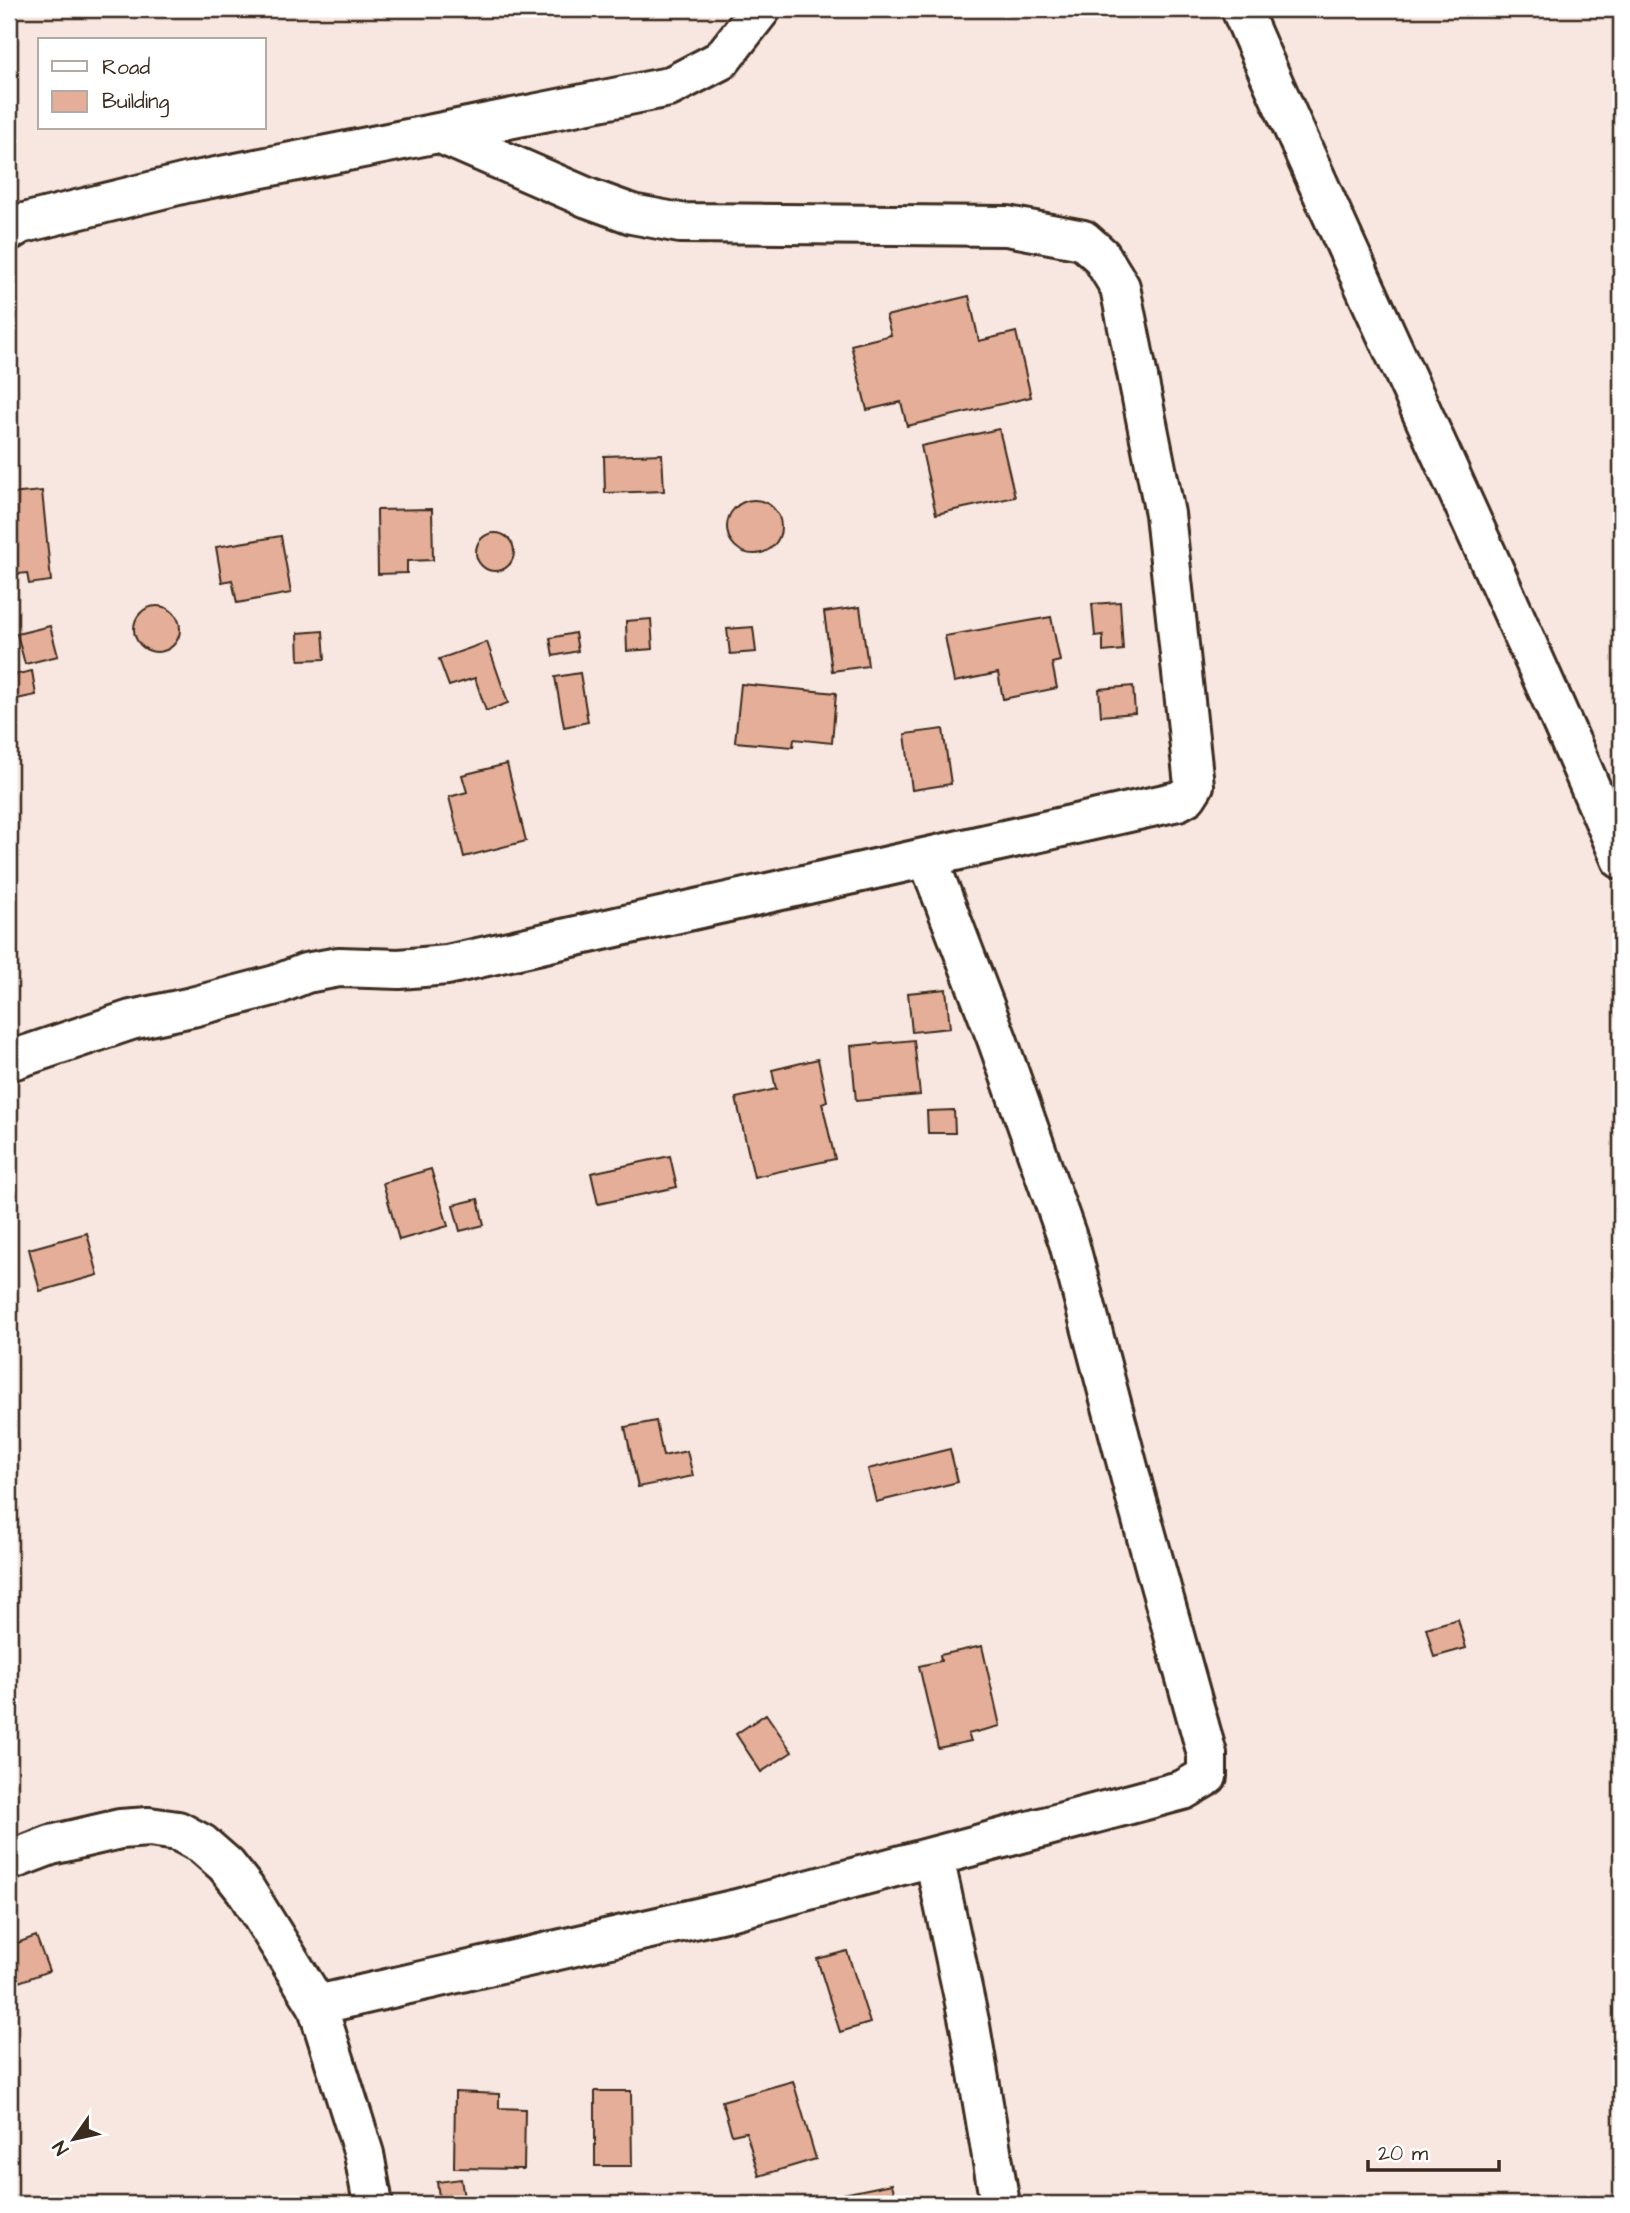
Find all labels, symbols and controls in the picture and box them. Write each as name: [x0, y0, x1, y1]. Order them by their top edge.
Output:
legend: [38, 38, 266, 130]
text: Road: [102, 53, 150, 82]
text: Building: [102, 87, 170, 118]
north arrow: [38, 2104, 108, 2174]
scale bar: [1368, 2129, 1499, 2173]
text: N: [47, 2135, 76, 2160]
text: 20 m: [1378, 2139, 1429, 2168]

